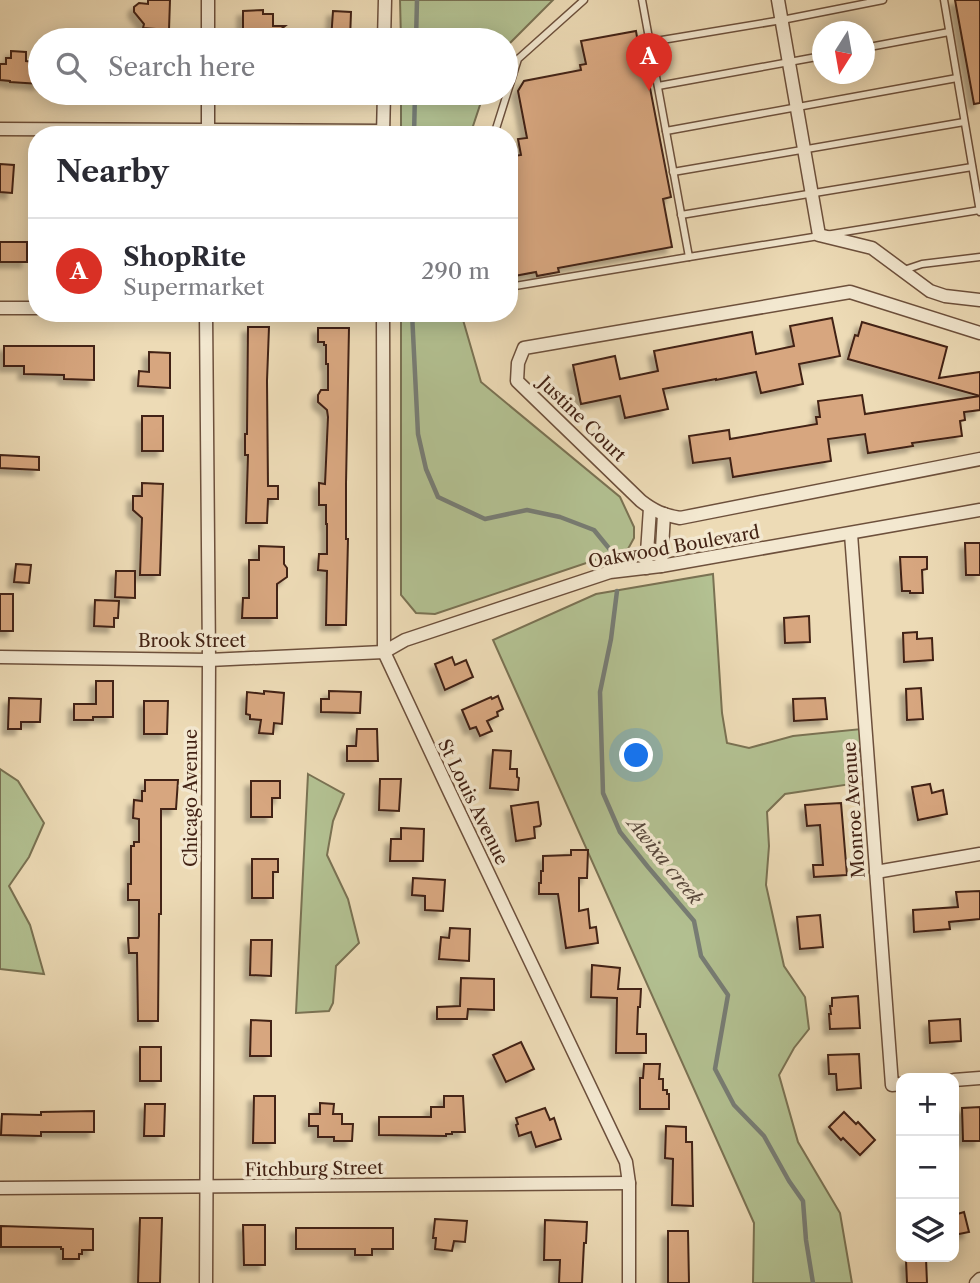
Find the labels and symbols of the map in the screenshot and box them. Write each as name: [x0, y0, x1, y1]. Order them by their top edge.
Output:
north arrow: [812, 21, 875, 84]
pin: A: [626, 33, 672, 91]
street label: Justine Court: [532, 370, 631, 467]
street label: Oakwood Boulevard: [587, 521, 761, 573]
street label: Brook Street: [138, 630, 247, 652]
street label: Chicago Avenue: [180, 729, 202, 867]
street label: St Louis Avenue: [433, 736, 513, 868]
your location: [619, 738, 653, 772]
street label: Monroe Avenue: [838, 741, 870, 879]
water label: Awixa creek: [621, 810, 707, 909]
street label: Fitchburg Street: [244, 1157, 384, 1181]

